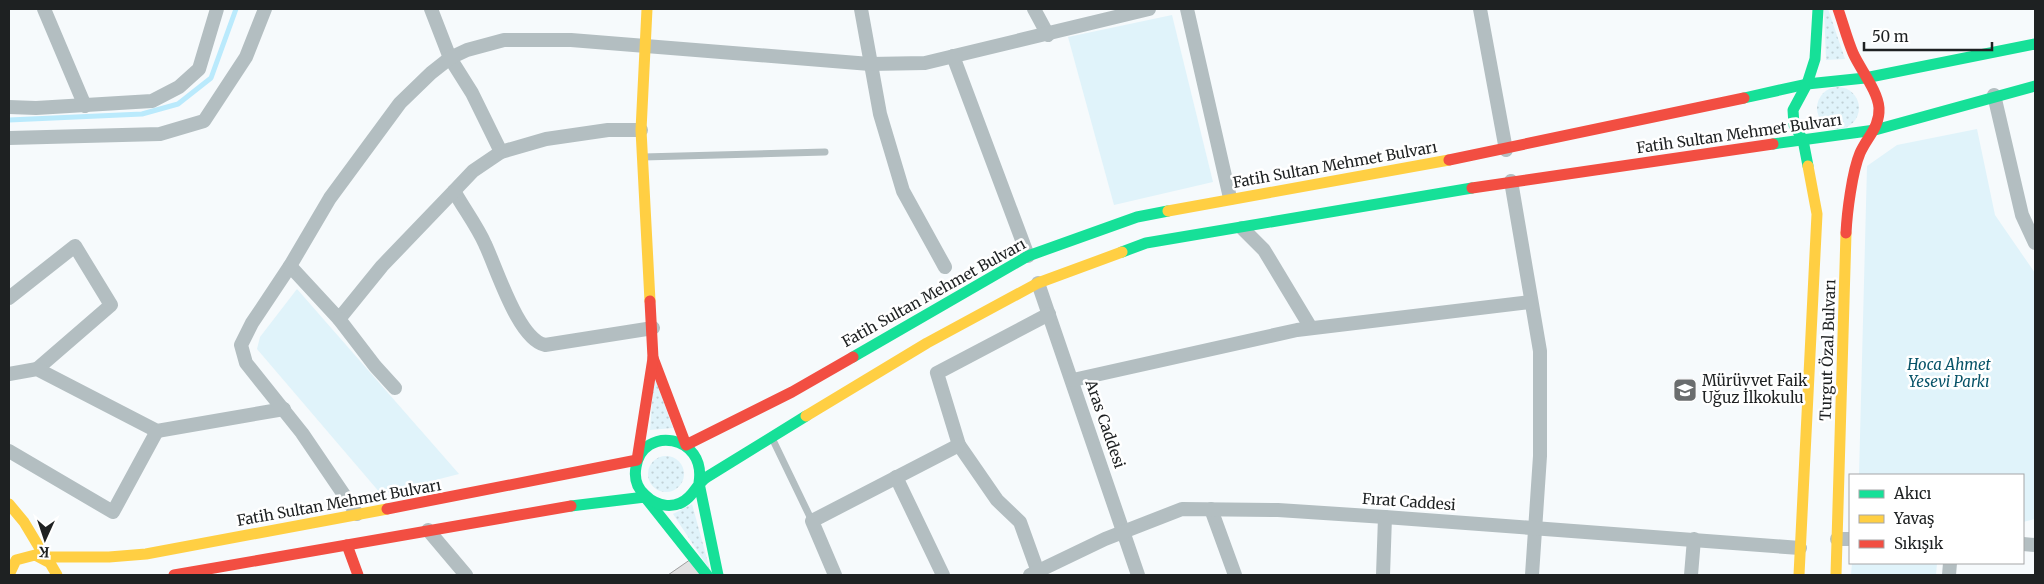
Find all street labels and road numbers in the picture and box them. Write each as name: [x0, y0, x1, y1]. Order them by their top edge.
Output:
street label: Fatih Sultan Mehmet Bulvarı: [1635, 110, 1843, 157]
street label: Fatih Sultan Mehmet Bulvarı: [1231, 137, 1439, 192]
street label: Fatih Sultan Mehmet Bulvarı: [839, 234, 1029, 351]
street label: Turgut Özal Bulvarı: [1815, 279, 1839, 421]
street label: Aras Caddesi: [1081, 376, 1130, 471]
street label: Fatih Sultan Mehmet Bulvarı: [235, 475, 443, 530]
street label: Fırat Caddesi: [1362, 489, 1457, 514]

